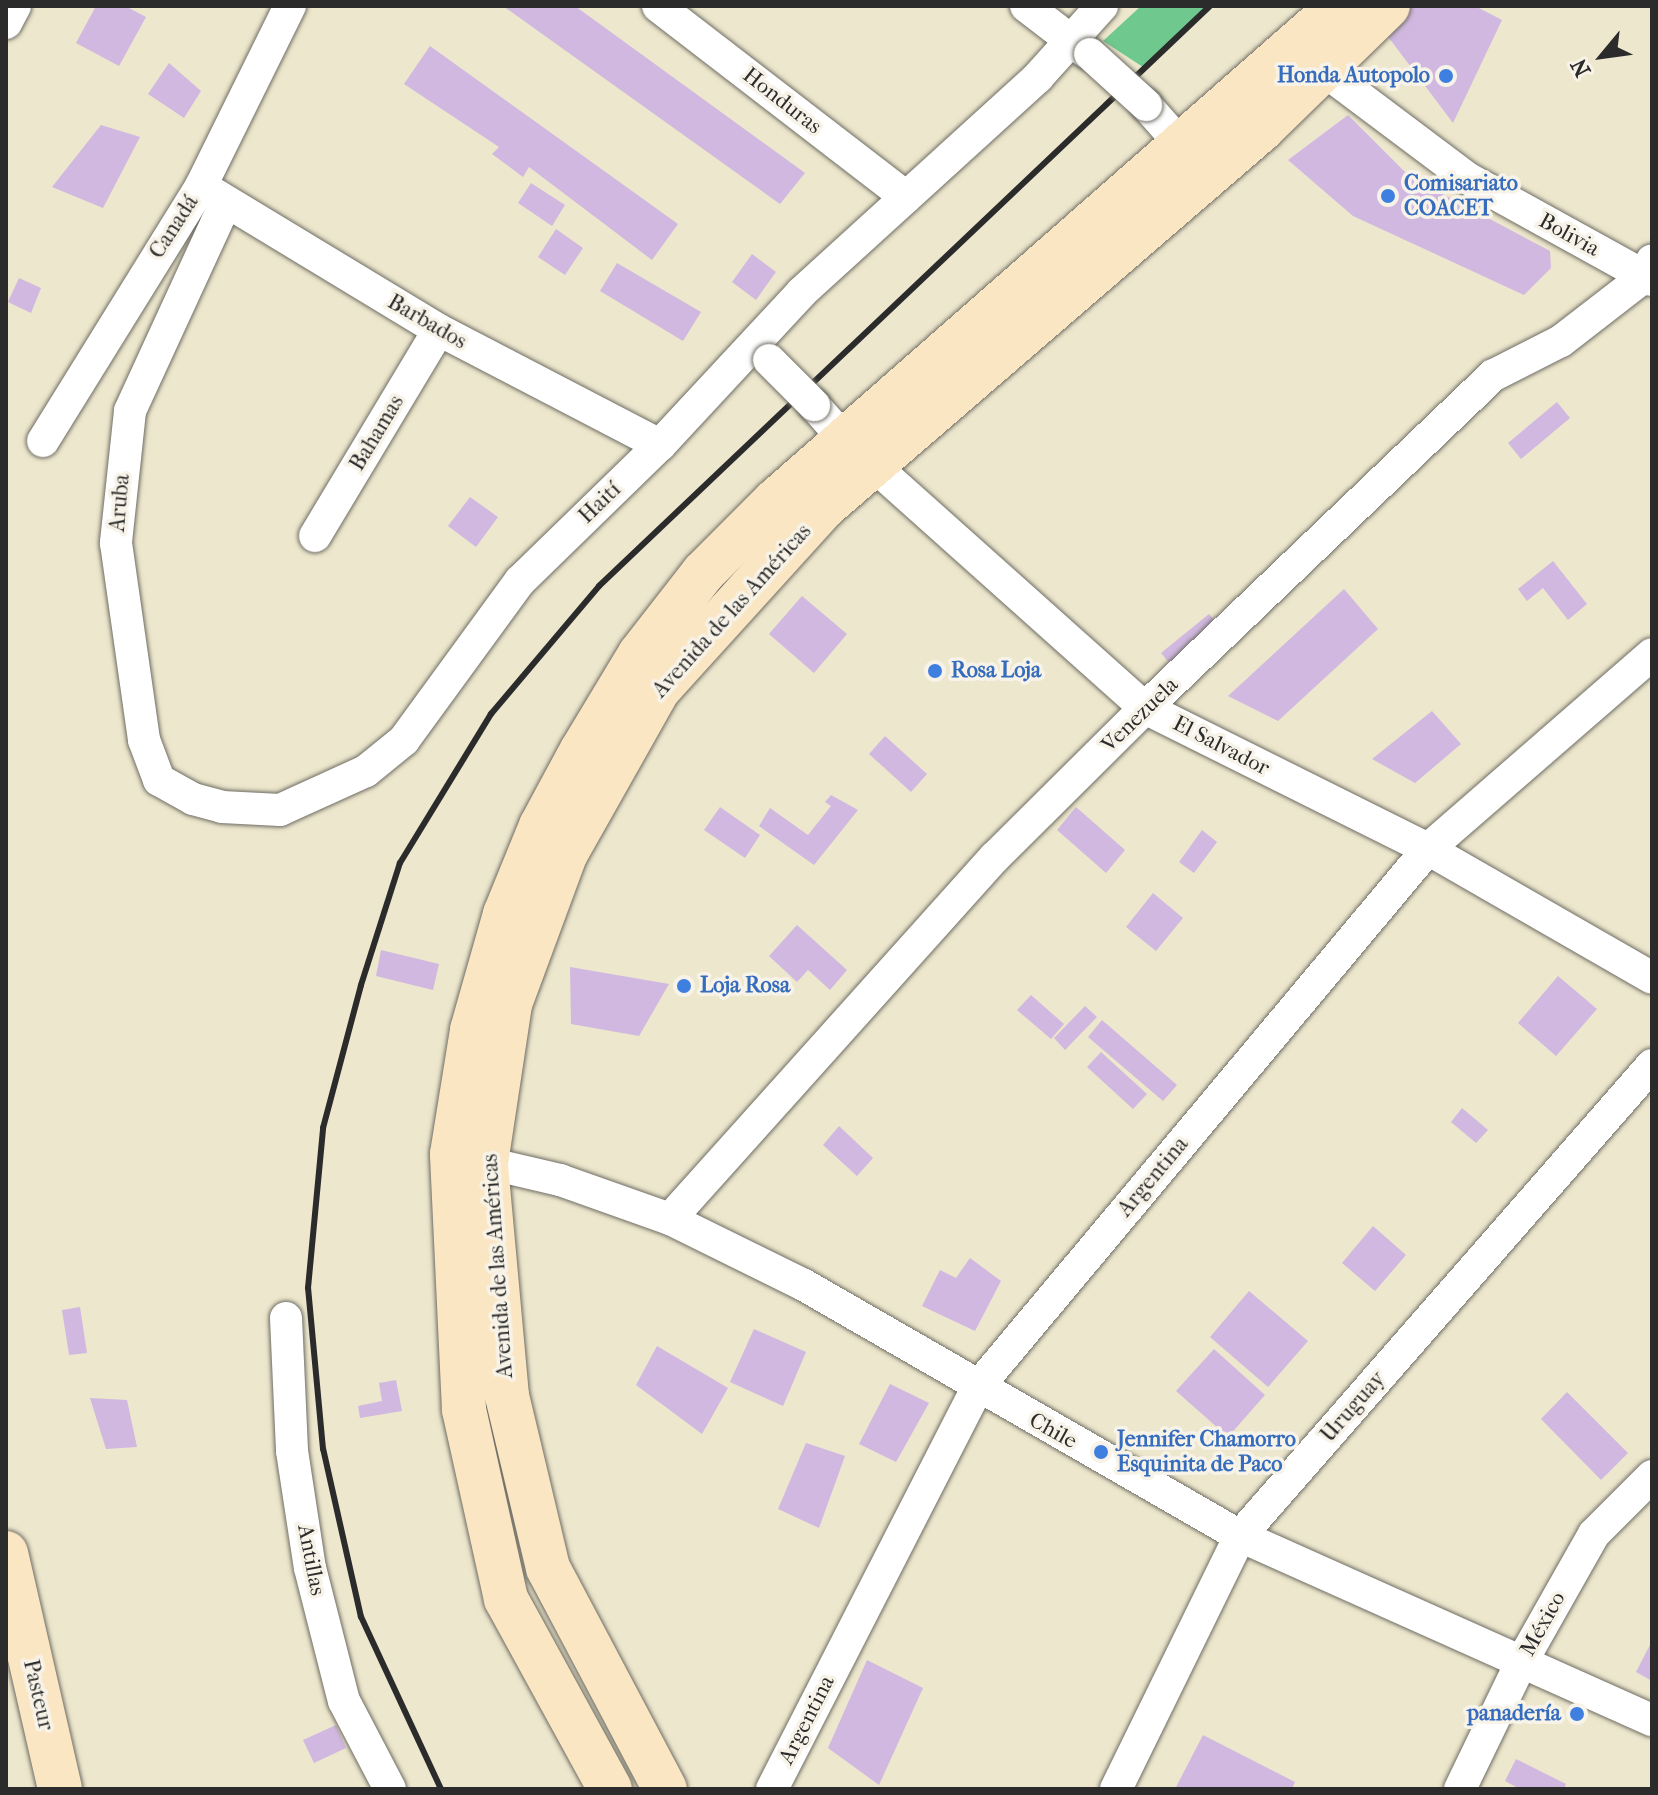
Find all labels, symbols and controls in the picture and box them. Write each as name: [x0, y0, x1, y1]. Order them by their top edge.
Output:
north arrow: [1562, 16, 1642, 96]
text: N: [1566, 54, 1596, 81]
street label: Honduras: [737, 62, 827, 140]
place label: Honda Autopolo: [1277, 63, 1430, 89]
marker: Honda Autopolo: [1437, 67, 1455, 85]
place label: Comisariato COACET: [1404, 170, 1518, 222]
marker: Comisariato COACET: [1379, 187, 1397, 205]
street label: Canadá: [144, 190, 204, 264]
street label: Bolivia: [1534, 208, 1604, 262]
street label: Barbados: [383, 289, 471, 355]
street label: Bahamas: [344, 390, 410, 476]
street label: Aruba: [104, 473, 136, 533]
street label: Haití: [573, 477, 627, 529]
street label: Avenida de las Américas: [647, 519, 817, 703]
place label: Rosa Loja: [951, 658, 1041, 684]
marker: Rosa Loja: [926, 662, 944, 680]
street label: Venezuela: [1096, 672, 1184, 758]
street label: El Salvador: [1168, 710, 1274, 782]
place label: Loja Rosa: [700, 973, 790, 999]
marker: Loja Rosa: [675, 977, 693, 995]
street label: Argentina: [1112, 1132, 1194, 1222]
street label: Avenida de las Américas: [477, 1153, 519, 1379]
street label: Uruguay: [1315, 1366, 1391, 1448]
street label: Chile: [1025, 1407, 1081, 1455]
place label: Jennifer Chamorro Esquinita de Paco: [1117, 1426, 1296, 1478]
marker: Jennifer Chamorro Esquinita de Paco: [1092, 1443, 1110, 1461]
street label: Antillas: [291, 1522, 331, 1598]
street label: México: [1515, 1587, 1571, 1661]
street label: Pasteur: [17, 1657, 59, 1733]
street label: Argentina: [773, 1671, 841, 1769]
place label: panadería: [1467, 1701, 1561, 1727]
marker: panadería: [1568, 1705, 1586, 1723]

